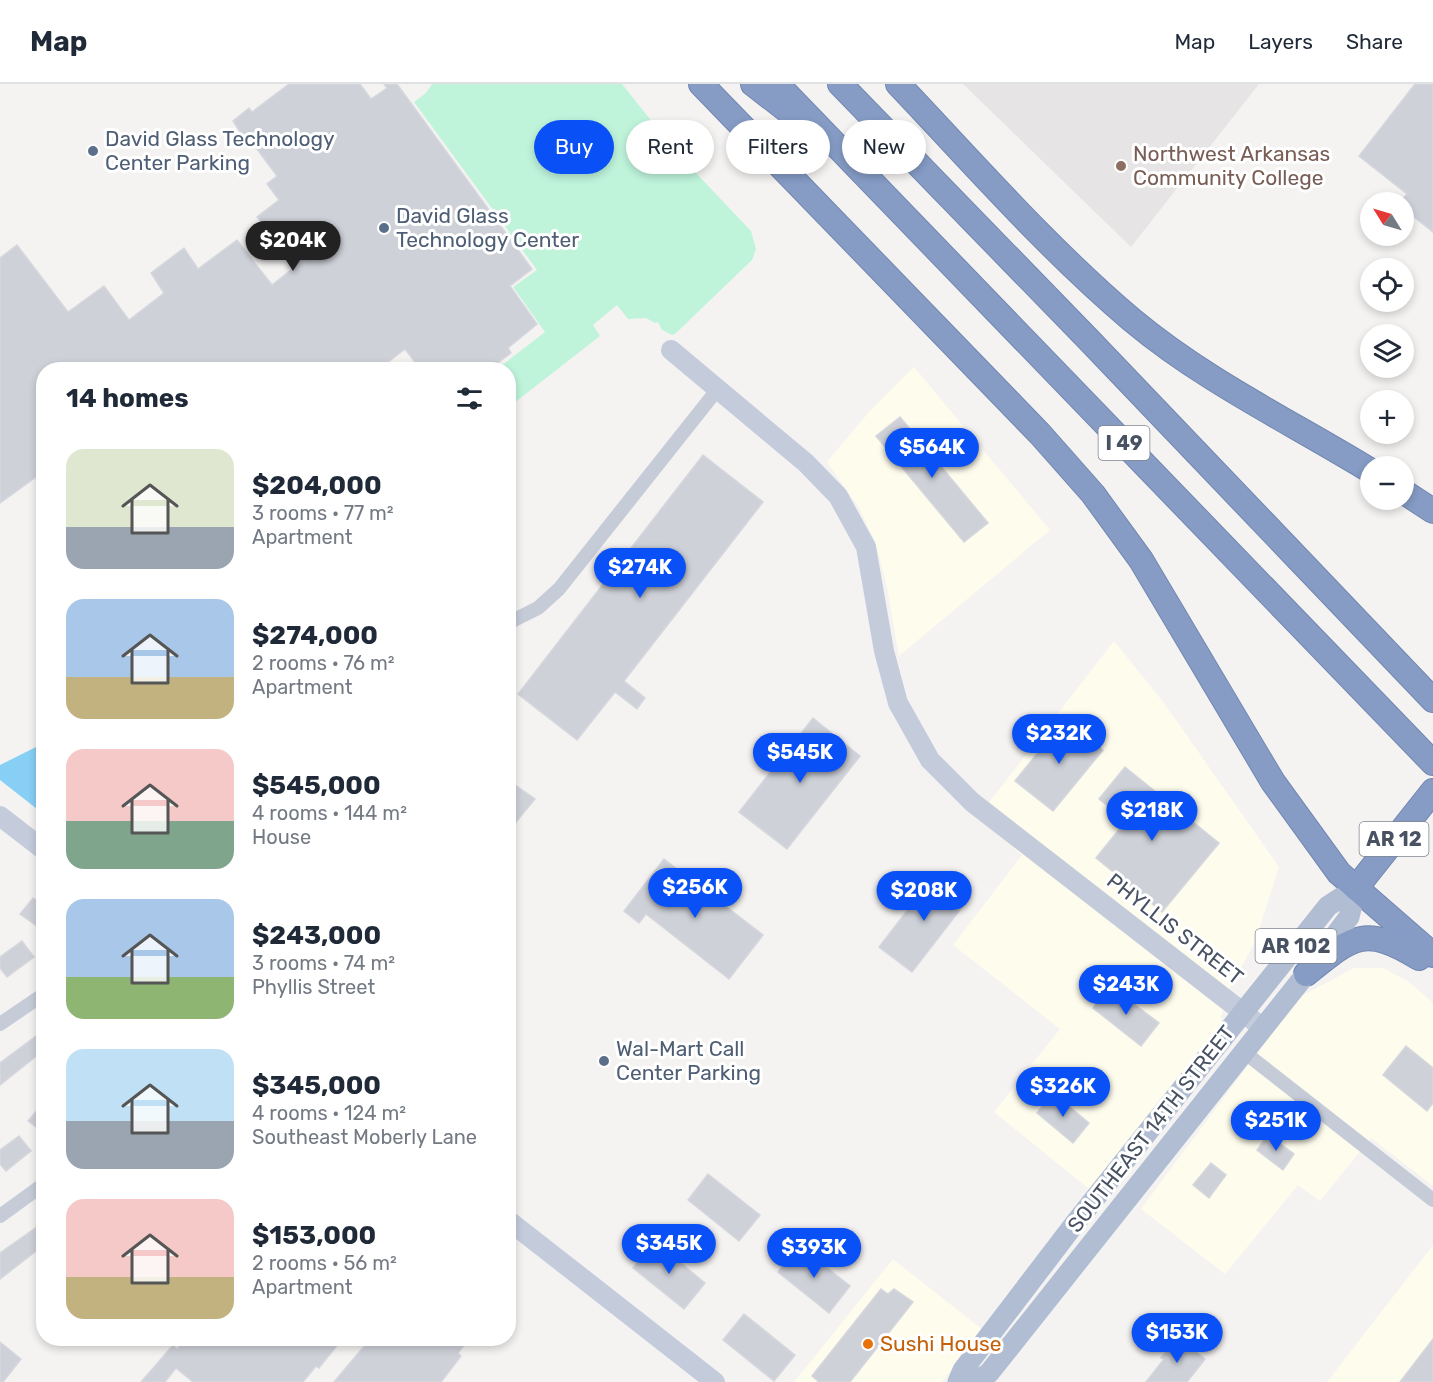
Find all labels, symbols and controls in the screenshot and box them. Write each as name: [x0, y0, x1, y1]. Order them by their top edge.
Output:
text: Map: [30, 25, 87, 58]
text: Map: [1174, 29, 1215, 54]
text: Layers: [1248, 29, 1313, 54]
text: Share: [1346, 29, 1403, 54]
chip: Buy: [534, 120, 614, 174]
chip: Rent: [626, 120, 714, 174]
chip: Filters: [726, 120, 830, 174]
chip: New: [842, 120, 926, 174]
place label: David Glass Technology Center Parking: [105, 126, 335, 175]
place label: Northwest Arkansas Community College: [1133, 141, 1330, 190]
marker: David Glass Technology Center Parking: [86, 144, 100, 158]
marker: Northwest Arkansas Community College: [1114, 159, 1128, 173]
north arrow: [1360, 192, 1414, 246]
map controls: [1360, 192, 1414, 510]
place label: David Glass Technology Center: [396, 203, 579, 252]
pin: $204K: [251, 221, 335, 272]
marker: David Glass Technology Center: [377, 221, 391, 235]
text: $204K: [260, 228, 326, 252]
button: locate: [1360, 258, 1414, 312]
button: layers: [1360, 324, 1414, 378]
icon: filters: [453, 382, 486, 415]
text: 14 homes: [66, 383, 189, 414]
button: +: [1360, 390, 1414, 444]
road number: I 49: [1098, 426, 1150, 460]
pin: $564K: [890, 428, 974, 479]
text: $564K: [899, 435, 965, 459]
button: −: [1360, 456, 1414, 510]
text: $204,000: [252, 470, 382, 501]
icon: home: [114, 473, 186, 545]
text: 3 rooms · 77 m²: [252, 501, 394, 525]
text: Apartment: [252, 525, 353, 549]
pin: $274K: [598, 548, 682, 599]
text: $274K: [608, 555, 672, 579]
text: $274,000: [252, 620, 378, 651]
icon: home: [114, 623, 186, 695]
text: 2 rooms · 76 m²: [252, 651, 395, 675]
text: Apartment: [252, 675, 353, 699]
pin: $232K: [1017, 714, 1101, 765]
text: $232K: [1026, 721, 1092, 745]
pin: $545K: [758, 733, 842, 784]
text: $545K: [767, 740, 833, 764]
text: $545,000: [252, 770, 381, 801]
icon: home: [114, 773, 186, 845]
pin: $218K: [1110, 791, 1194, 842]
text: $218K: [1120, 798, 1184, 822]
text: 4 rooms · 144 m²: [252, 801, 407, 825]
road number: AR 12: [1360, 822, 1428, 856]
text: House: [252, 825, 311, 849]
pin: $256K: [653, 868, 737, 919]
street label: PHYLLIS STREET: [1102, 868, 1248, 990]
pin: $208K: [882, 871, 966, 922]
text: $256K: [662, 875, 728, 899]
text: $208K: [891, 878, 957, 902]
text: $243,000: [252, 920, 381, 951]
icon: home: [114, 923, 186, 995]
road number: AR 102: [1256, 929, 1336, 963]
text: 3 rooms · 74 m²: [252, 951, 395, 975]
pin: $243K: [1084, 965, 1168, 1016]
text: $243K: [1093, 972, 1159, 996]
text: Phyllis Street: [252, 975, 375, 999]
street label: SOUTHEAST 14TH STREET: [1062, 1020, 1239, 1237]
place label: Wal-Mart Call Center Parking: [616, 1036, 761, 1085]
marker: Wal-Mart Call Center Parking: [597, 1054, 611, 1068]
pin: $326K: [1021, 1067, 1105, 1118]
text: $345,000: [252, 1070, 381, 1101]
icon: home: [114, 1073, 186, 1145]
text: $326K: [1030, 1074, 1096, 1098]
text: 4 rooms · 124 m²: [252, 1101, 406, 1125]
pin: $251K: [1234, 1101, 1318, 1152]
text: $251K: [1245, 1108, 1307, 1132]
text: Southeast Moberly Lane: [252, 1125, 477, 1149]
text: $153,000: [252, 1220, 376, 1251]
icon: home: [114, 1223, 186, 1295]
pin: $345K: [627, 1224, 711, 1275]
pin: $393K: [772, 1228, 856, 1279]
text: $345K: [636, 1231, 702, 1255]
text: $393K: [781, 1235, 847, 1259]
text: 2 rooms · 56 m²: [252, 1251, 397, 1275]
text: Apartment: [252, 1275, 353, 1299]
pin: $153K: [1135, 1313, 1219, 1364]
text: $153K: [1146, 1320, 1208, 1344]
place label: Sushi House: [880, 1331, 1002, 1356]
marker: Sushi House: [861, 1337, 875, 1351]

